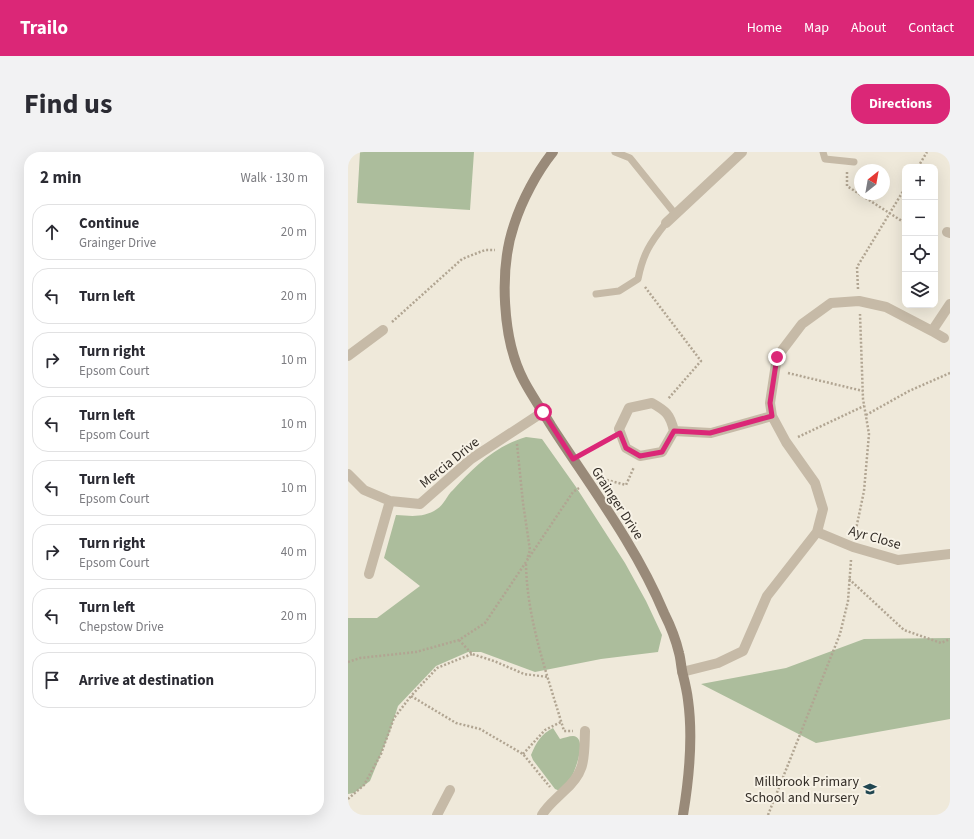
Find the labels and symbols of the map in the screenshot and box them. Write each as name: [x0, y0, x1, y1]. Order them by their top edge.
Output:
north arrow: [854, 164, 890, 200]
route end: [768, 348, 786, 366]
route start: [534, 403, 552, 421]
street label: Mercia Drive: [415, 432, 484, 493]
street label: Grainger Drive: [586, 463, 648, 544]
street label: Ayr Close: [846, 521, 903, 555]
place label: Millbrook Primary School and Nursery: [745, 772, 859, 808]
school or university icon: Millbrook Primary School and Nursery: [862, 781, 878, 797]

